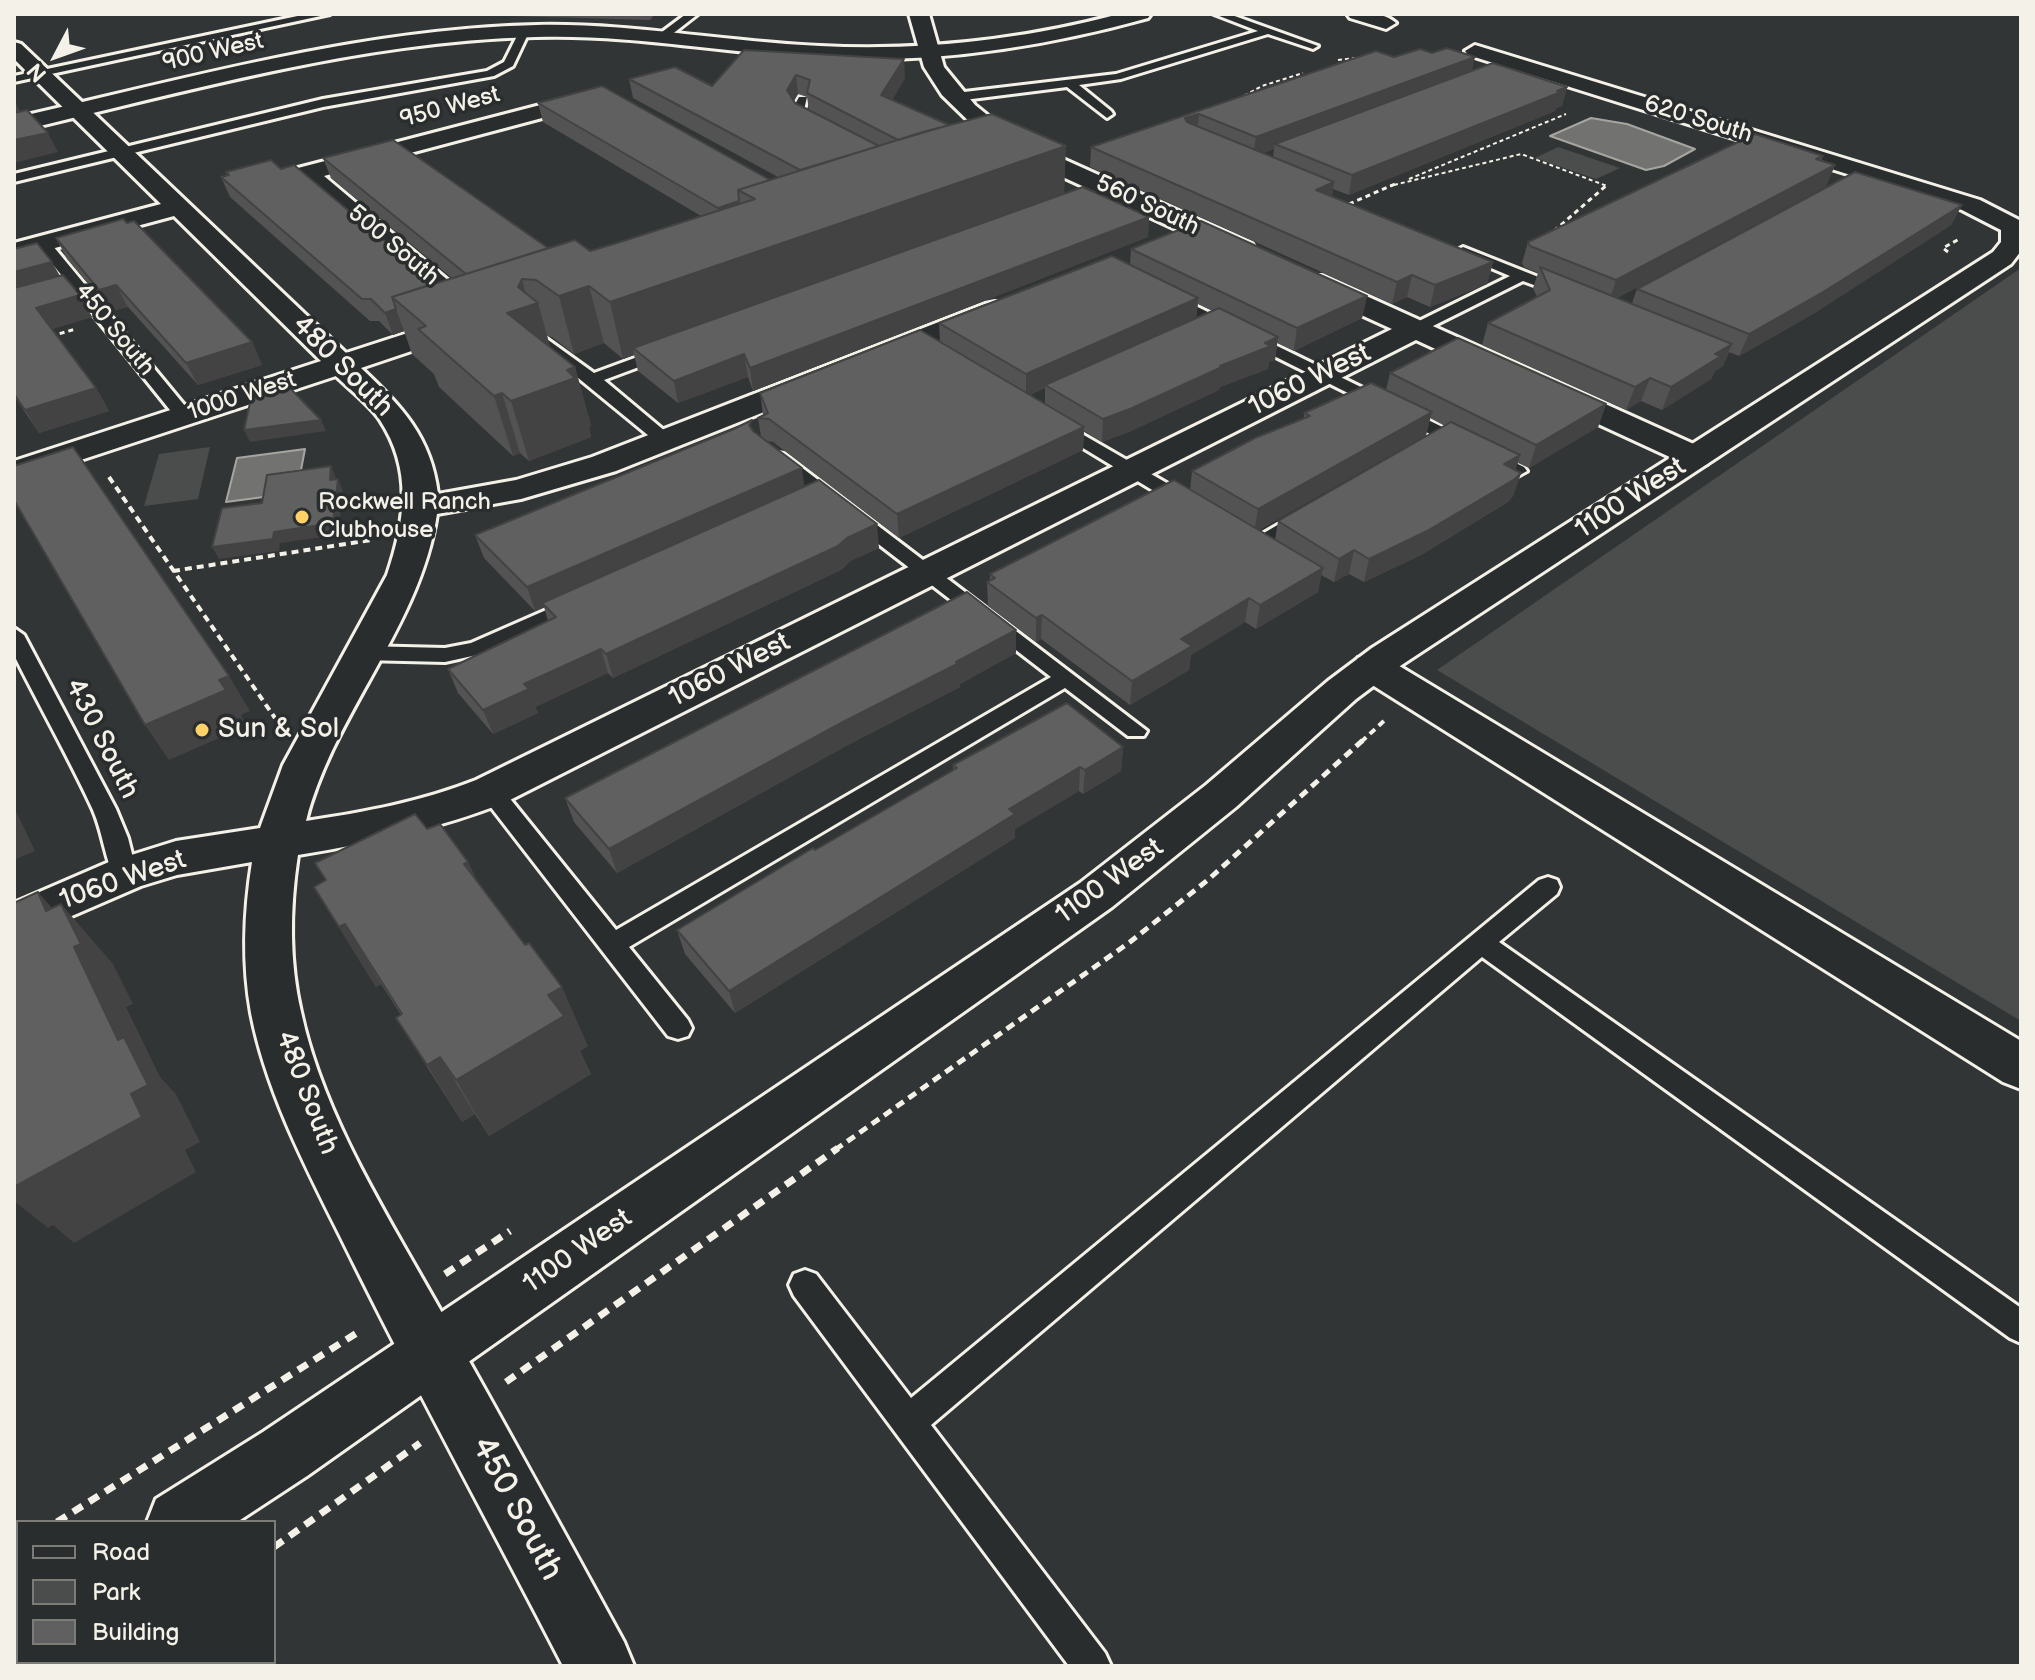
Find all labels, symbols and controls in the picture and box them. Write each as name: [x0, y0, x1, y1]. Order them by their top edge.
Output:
north arrow: [16, 16, 96, 96]
street label: 900 West: [160, 27, 266, 79]
text: N: [22, 57, 53, 87]
street label: 950 West: [397, 81, 503, 135]
street label: 620 South: [1641, 90, 1755, 150]
street label: 560 South: [1091, 170, 1203, 242]
street label: 500 South: [341, 199, 445, 293]
street label: 450 South: [68, 278, 160, 382]
street label: 480 South: [284, 309, 400, 425]
street label: 1060 West: [1244, 337, 1376, 425]
street label: 1000 West: [184, 366, 300, 428]
street label: 1100 West: [1569, 451, 1693, 547]
place label: Rockwell Ranch Clubhouse: [318, 489, 491, 545]
marker: Rockwell Ranch Clubhouse: [293, 508, 311, 526]
street label: 1060 West: [664, 626, 796, 716]
street label: 430 South: [56, 673, 146, 805]
place label: Sun & Sol: [218, 713, 339, 747]
marker: Sun & Sol: [193, 721, 211, 739]
street label: 1100 West: [1049, 832, 1171, 932]
street label: 1060 West: [55, 844, 191, 918]
street label: 480 South: [267, 1026, 345, 1160]
street label: 1100 West: [517, 1202, 639, 1302]
street label: 450 South: [461, 1430, 571, 1588]
legend: [16, 1520, 276, 1664]
text: Road: [92, 1538, 150, 1567]
text: Park: [92, 1578, 140, 1607]
text: Building: [92, 1618, 179, 1647]

